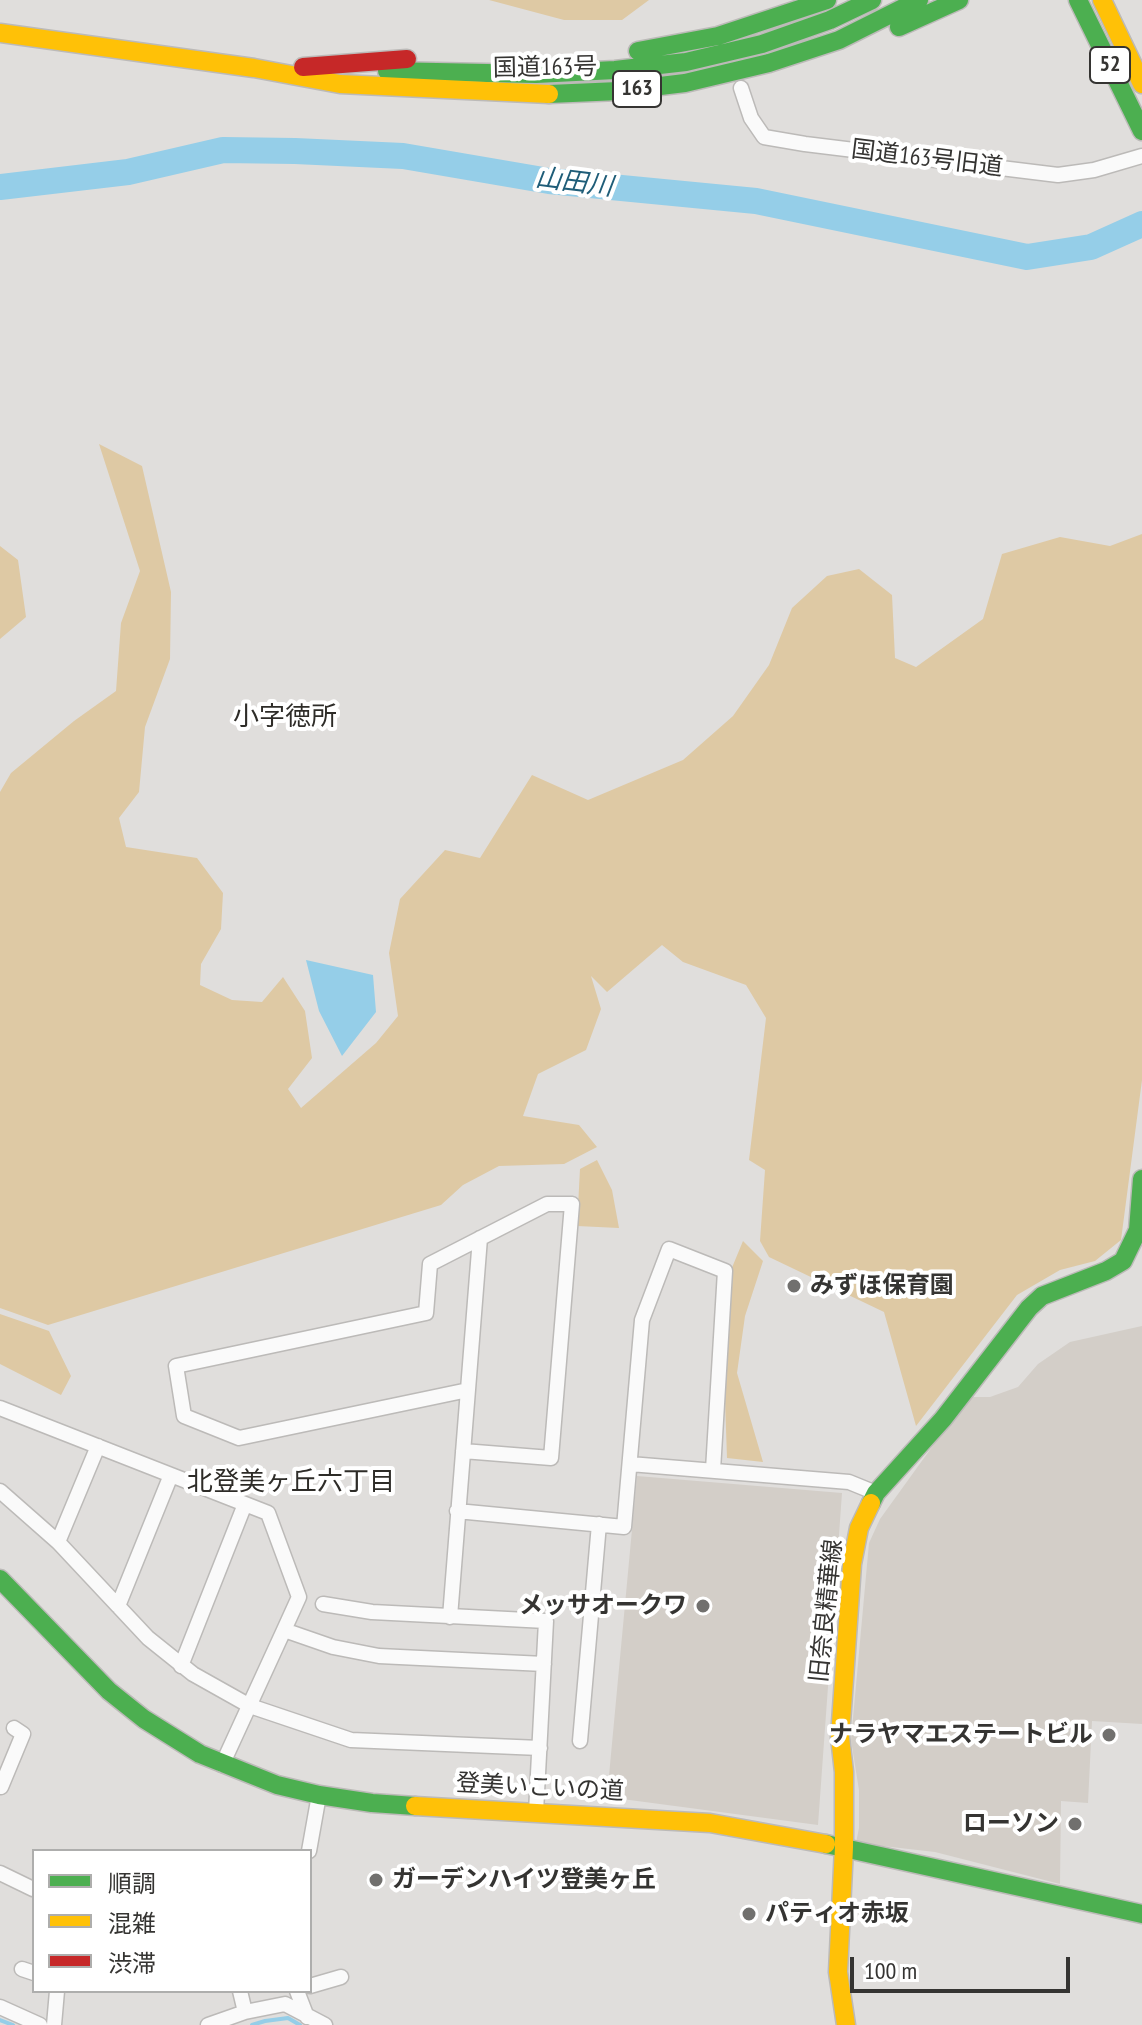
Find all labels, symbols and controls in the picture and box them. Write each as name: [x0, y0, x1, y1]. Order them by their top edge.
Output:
road number: 52: [1090, 47, 1130, 83]
street label: 国道163号: [493, 53, 597, 83]
road number: 163: [613, 71, 661, 107]
street label: 国道163号旧道: [850, 135, 1004, 183]
water label: 山田川: [533, 163, 615, 203]
district label: 小字徳所: [233, 702, 337, 734]
place label: みずほ保育園: [810, 1272, 954, 1300]
marker: みずほ保育園: [785, 1277, 803, 1295]
district label: 北登美ヶ丘六丁目: [187, 1467, 395, 1499]
street label: 旧奈良精華線: [805, 1538, 849, 1684]
place label: メッサオークワ: [519, 1592, 687, 1620]
marker: メッサオークワ: [694, 1597, 712, 1615]
place label: ナラヤマエステートビル: [829, 1721, 1093, 1749]
marker: ナラヤマエステートビル: [1100, 1726, 1118, 1744]
street label: 登美いこいの道: [455, 1769, 625, 1807]
place label: ローソン: [963, 1810, 1059, 1838]
marker: ローソン: [1066, 1815, 1084, 1833]
legend: [32, 1849, 312, 1993]
place label: ガーデンハイツ登美ヶ丘: [392, 1866, 656, 1894]
text: 順調: [108, 1868, 156, 1899]
marker: ガーデンハイツ登美ヶ丘: [367, 1871, 385, 1889]
place label: パティオ赤坂: [765, 1900, 909, 1928]
marker: パティオ赤坂: [740, 1905, 758, 1923]
text: 混雑: [108, 1908, 156, 1939]
scale bar: [854, 1941, 1074, 1991]
text: 渋滞: [108, 1948, 156, 1979]
text: 100 m: [864, 1955, 917, 1986]

